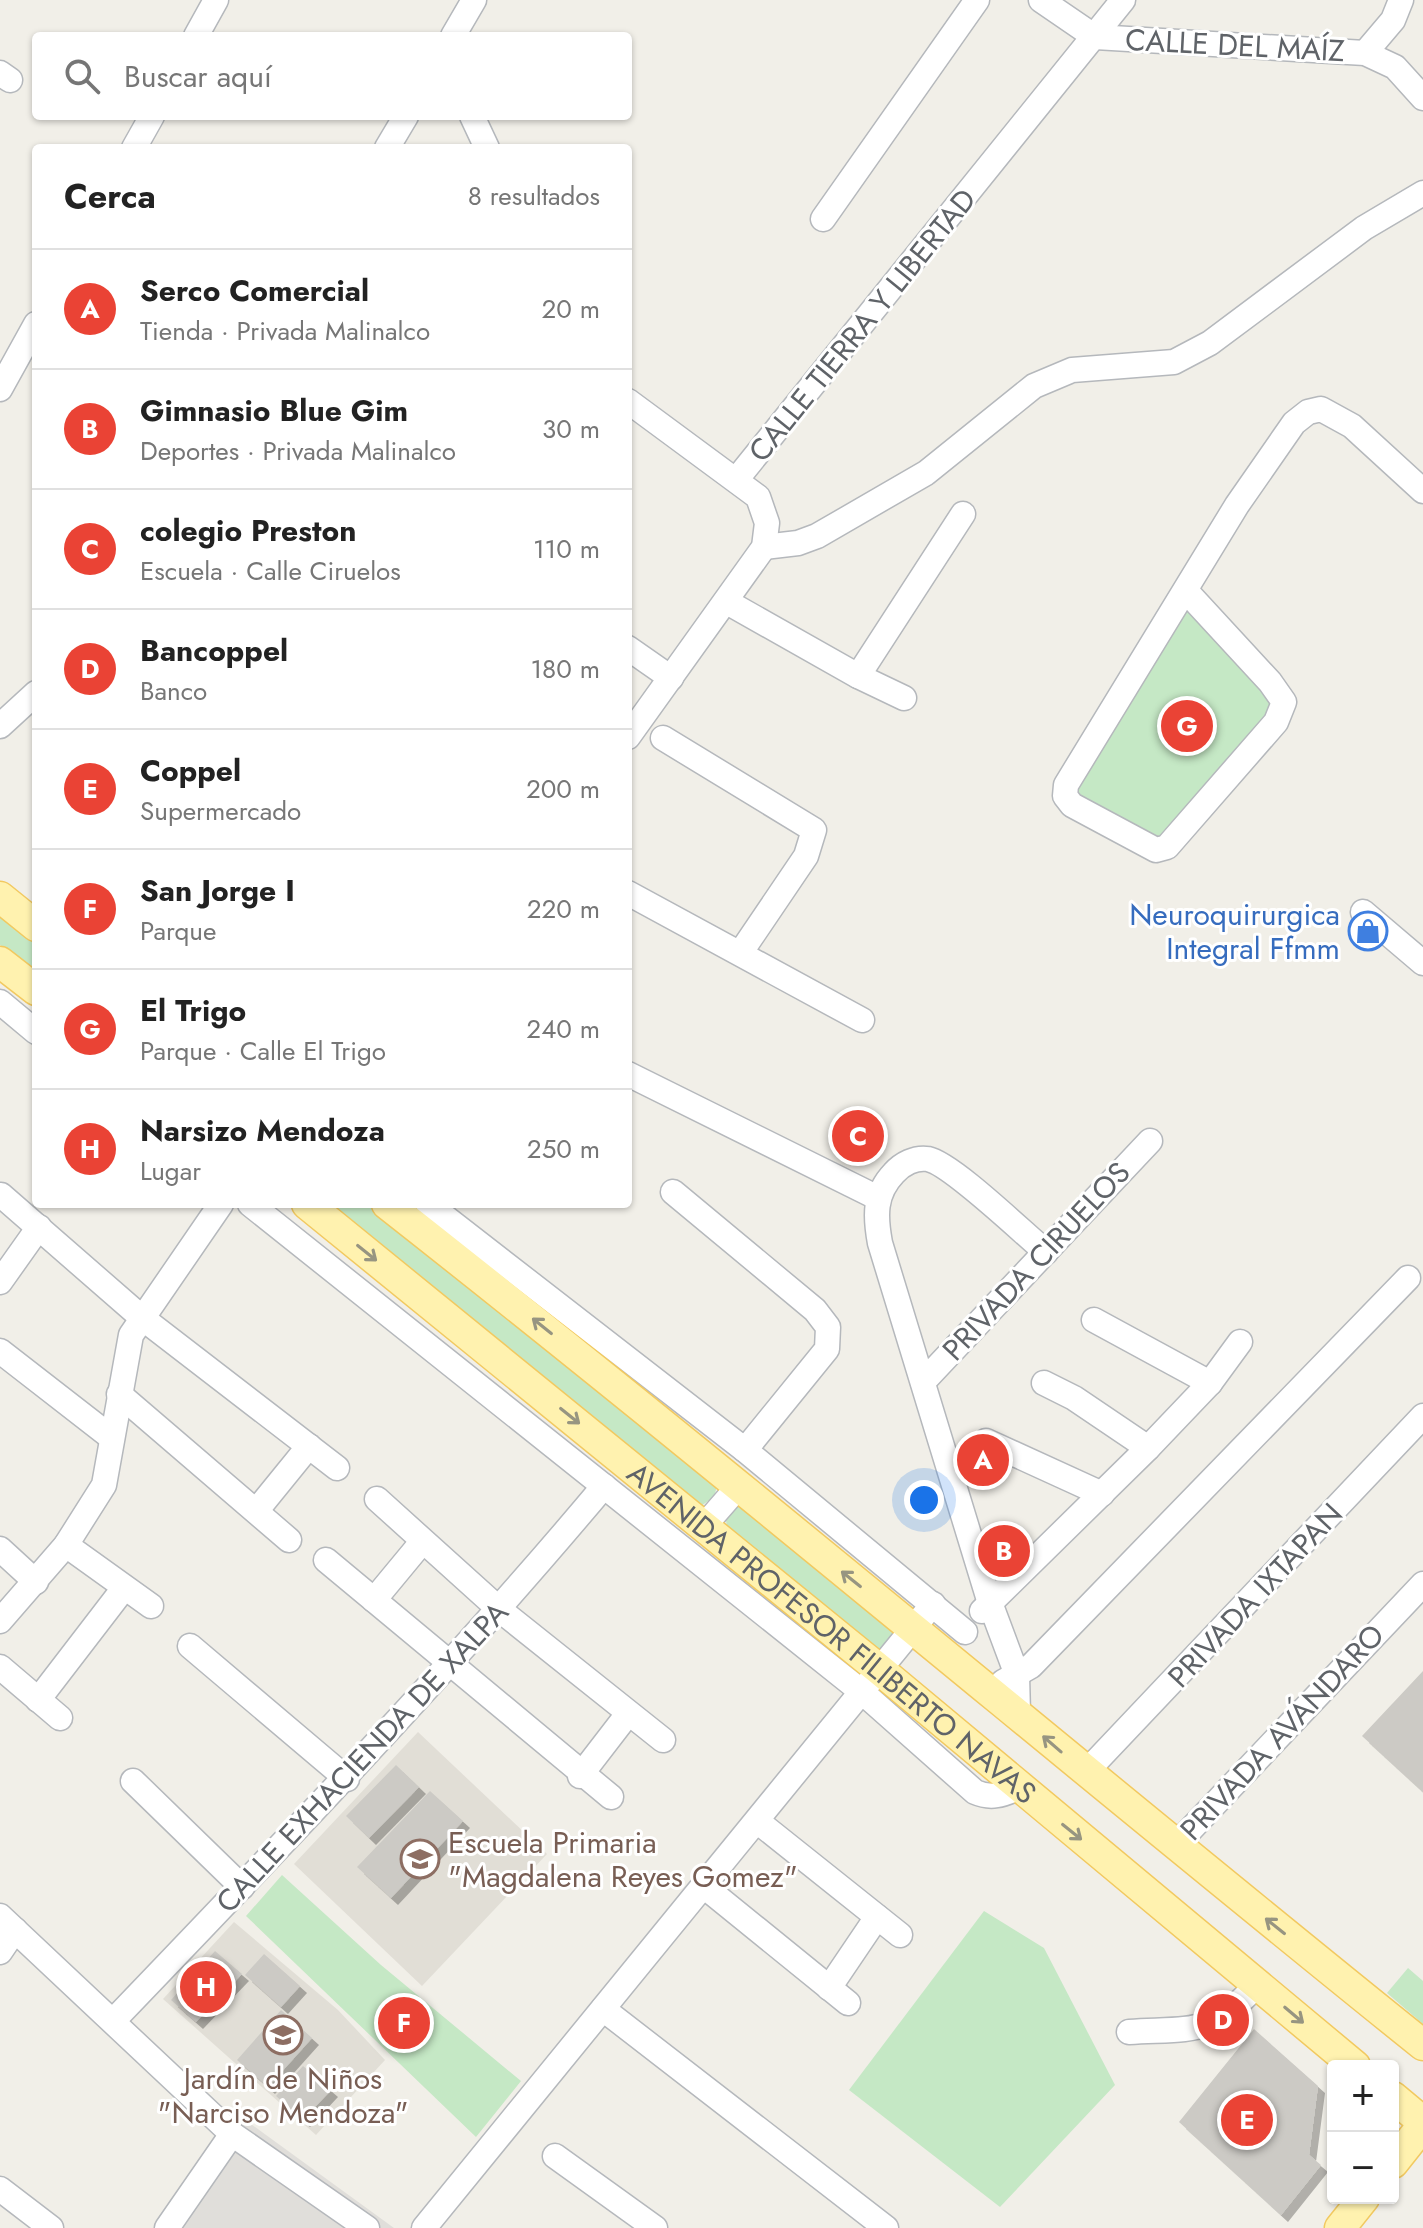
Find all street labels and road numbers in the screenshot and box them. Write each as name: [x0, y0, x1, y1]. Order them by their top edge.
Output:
street label: CALLE DEL MAÍZ: [1124, 18, 1346, 72]
street label: CALLE TIERRA Y LIBERTAD: [738, 179, 986, 471]
street label: PRIVADA CIRUELOS: [932, 1152, 1140, 1370]
street label: AVENIDA PROFESOR FILIBERTO NAVAS: [622, 1453, 1042, 1813]
street label: PRIVADA IXTAPAN: [1158, 1493, 1352, 1697]
street label: CALLE EXHACIENDA DE XALPA: [206, 1592, 518, 1922]
street label: PRIVADA AVÁNDARO: [1170, 1614, 1394, 1850]

